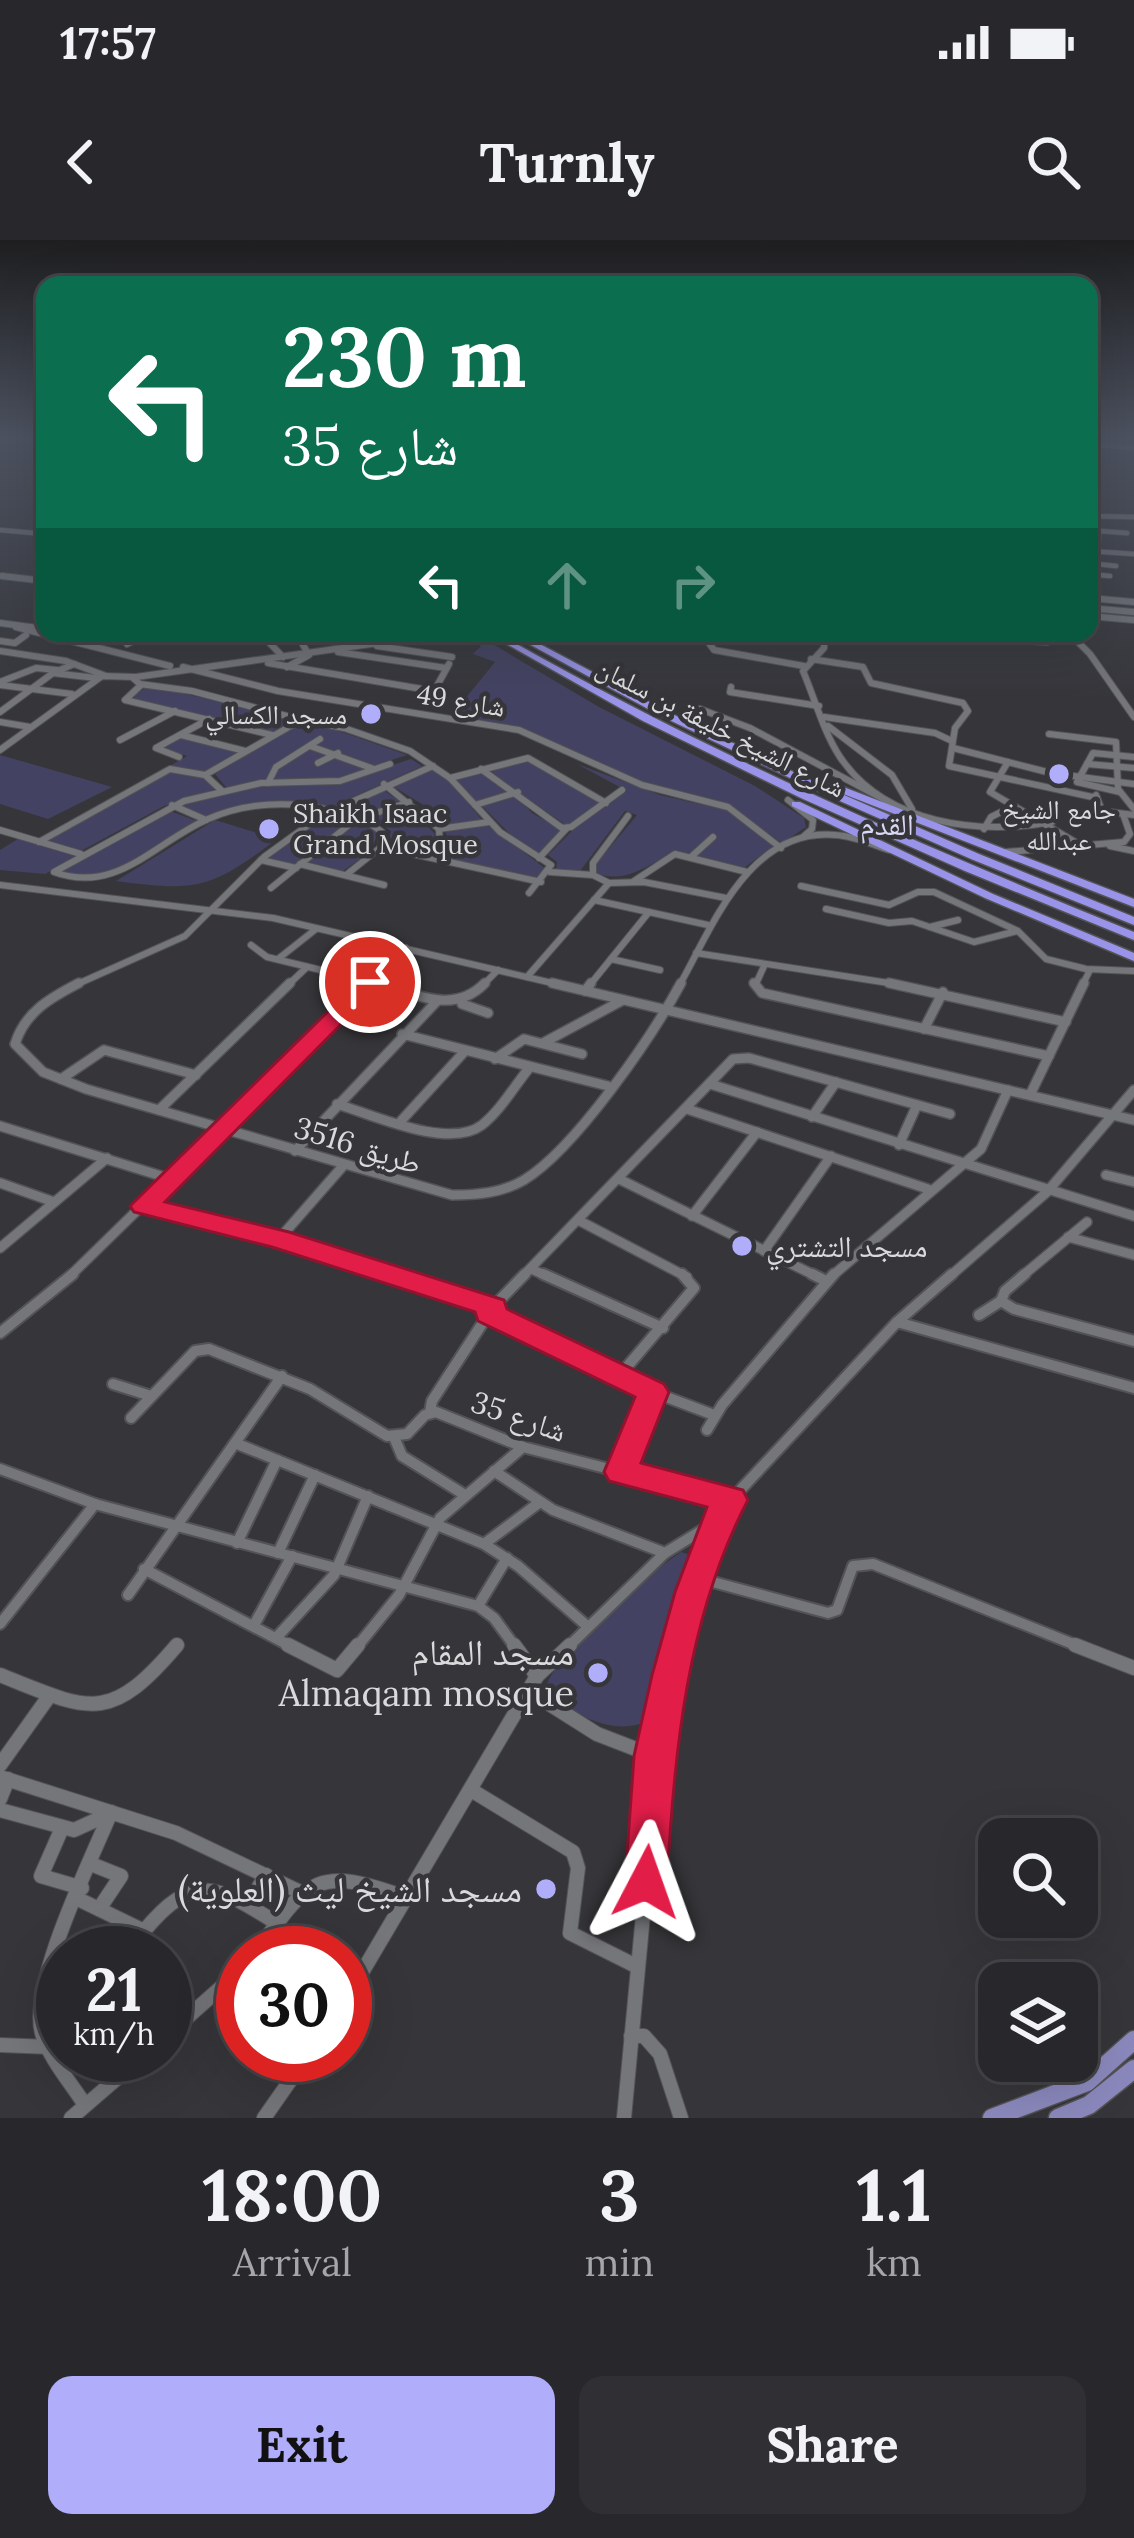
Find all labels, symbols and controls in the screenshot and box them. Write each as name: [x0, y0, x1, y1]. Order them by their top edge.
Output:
text: 17:57: [60, 14, 156, 71]
text: Turnly: [479, 128, 655, 197]
icon: back: [48, 129, 114, 195]
icon: search: [1020, 129, 1086, 195]
text: 230 m: [282, 302, 527, 410]
icon: left: [84, 324, 240, 480]
text: شارع 35: [282, 411, 458, 480]
icon: left: [408, 552, 474, 618]
icon: ahead: [534, 552, 600, 618]
icon: right: [660, 552, 726, 618]
street label: شارع الشيخ خليفة بن سلمان: [590, 649, 851, 805]
street label: شارع 49: [414, 676, 507, 725]
place label: مسجد الكسالي: [205, 697, 347, 736]
marker: مسجد الكسالي: [358, 701, 384, 727]
marker: جامع الشيخ عبدالله: [1046, 761, 1072, 787]
place label: جامع الشيخ عبدالله: [1002, 792, 1116, 857]
place label: Shaikh Isaac Grand Mosque: [293, 796, 478, 861]
district label: القدم: [860, 805, 914, 844]
marker: Shaikh Isaac Grand Mosque: [256, 816, 282, 842]
pin: [319, 931, 421, 1033]
icon: arrive: [337, 949, 403, 1015]
street label: طريق 3516: [290, 1108, 426, 1182]
place label: مسجد التشتري: [766, 1227, 927, 1271]
marker: مسجد التشتري: [729, 1233, 755, 1259]
street label: شارع 35: [466, 1382, 572, 1451]
place label: مسجد المقام Almaqam mosque: [278, 1629, 574, 1716]
marker: مسجد المقام Almaqam mosque: [585, 1660, 611, 1686]
map controls: [978, 1818, 1098, 2082]
button: search: [978, 1818, 1098, 1938]
position arrow: [583, 1819, 709, 1945]
place label: مسجد الشيخ ليث (العلوية): [178, 1866, 522, 1912]
marker: مسجد الشيخ ليث (العلوية): [533, 1876, 559, 1902]
speed limit sign: 30: [216, 1926, 372, 2082]
text: 21: [86, 1951, 142, 2027]
button: layers: [978, 1962, 1098, 2082]
text: km/h: [73, 2015, 155, 2053]
text: 18:00: [202, 2149, 382, 2241]
text: 3: [599, 2149, 640, 2241]
text: 1.1: [856, 2149, 932, 2241]
text: Arrival: [233, 2237, 352, 2287]
text: min: [585, 2237, 654, 2287]
text: km: [866, 2237, 922, 2287]
button: Exit: [48, 2376, 555, 2514]
button: Share: [579, 2376, 1086, 2514]

